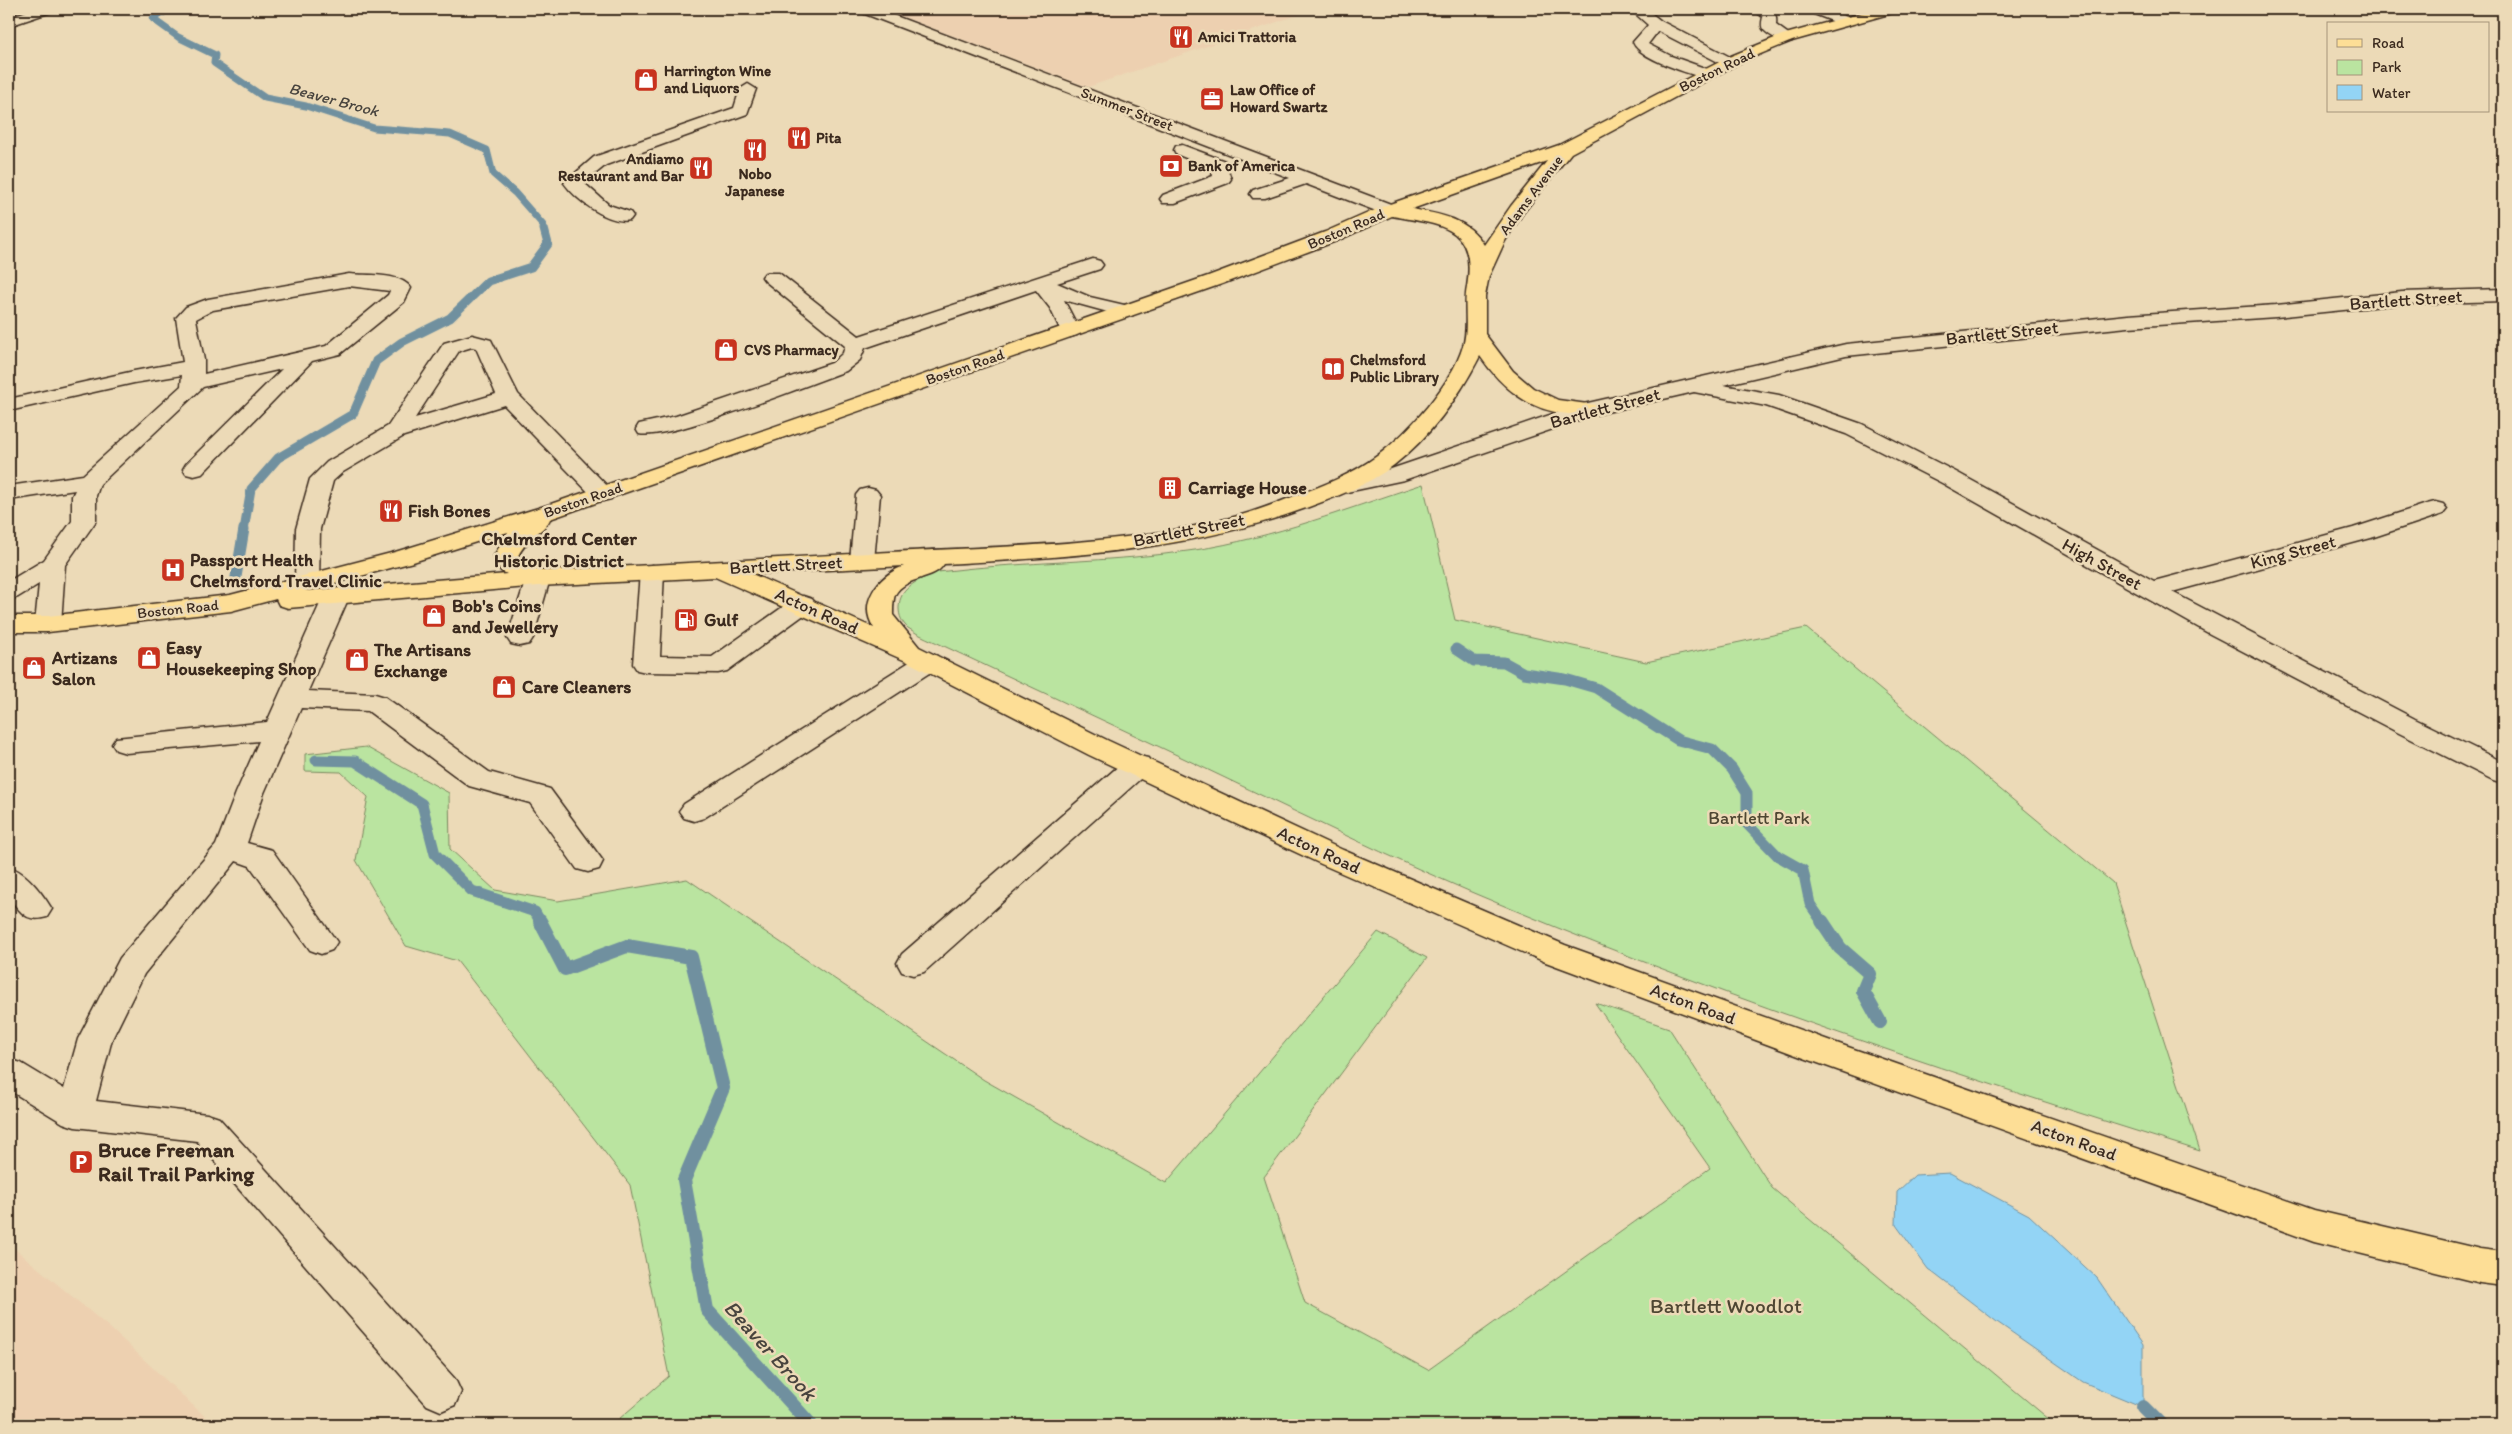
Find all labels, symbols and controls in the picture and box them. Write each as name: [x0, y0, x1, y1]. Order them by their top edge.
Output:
legend: [2327, 22, 2490, 112]
restaurant icon: Amici Trattoria: [1168, 24, 1194, 50]
place label: Amici Trattoria: [1197, 28, 1296, 46]
text: Road: [2372, 34, 2405, 52]
street label: Boston Road: [1676, 44, 1758, 96]
text: Park: [2372, 58, 2402, 76]
place label: Harrington Wine and Liquors: [664, 62, 771, 98]
shop icon: Harrington Wine and Liquors: [633, 67, 659, 93]
water label: Beaver Brook: [287, 78, 381, 121]
place label: Law Office of Howard Swartz: [1230, 81, 1329, 116]
street label: Summer Street: [1078, 83, 1176, 135]
text: Water: [2372, 84, 2411, 102]
office icon: Law Office of Howard Swartz: [1199, 86, 1225, 112]
restaurant icon: Pita: [786, 125, 812, 151]
place label: Pita: [816, 129, 842, 147]
restaurant icon: Nobo Japanese: [742, 137, 768, 163]
place label: Andiamo Restaurant and Bar: [558, 150, 684, 185]
street label: Adams Avenue: [1495, 152, 1567, 238]
bank icon: Bank of America: [1158, 153, 1184, 179]
restaurant icon: Andiamo Restaurant and Bar: [688, 155, 714, 181]
place label: Bank of America: [1188, 157, 1296, 175]
place label: Nobo Japanese: [724, 165, 785, 201]
street label: Boston Road: [1305, 204, 1388, 253]
street label: Bartlett Street: [2349, 285, 2463, 315]
street label: Bartlett Street: [1945, 316, 2060, 350]
shop icon: CVS Pharmacy: [713, 337, 739, 363]
place label: CVS Pharmacy: [744, 341, 839, 360]
street label: Boston Road: [923, 345, 1007, 389]
place label: Chelmsford Public Library: [1350, 351, 1440, 387]
library icon: Chelmsford Public Library: [1320, 356, 1346, 382]
street label: Bartlett Street: [1548, 383, 1663, 433]
building icon: Carriage House: [1157, 475, 1183, 501]
place label: Carriage House: [1188, 477, 1307, 499]
street label: Boston Road: [541, 478, 625, 522]
restaurant icon: Fish Bones: [378, 498, 404, 524]
place label: Fish Bones: [408, 500, 491, 522]
street label: Bartlett Street: [1131, 508, 1247, 552]
district label: Chelmsford Center Historic District: [481, 527, 637, 572]
street label: King Street: [2248, 530, 2338, 574]
street label: High Street: [2058, 533, 2146, 595]
place label: Passport Health Chelmsford Travel Clinic: [190, 549, 383, 592]
street label: Bartlett Street: [729, 551, 843, 579]
hospital icon: Passport Health Chelmsford Travel Clinic: [160, 557, 186, 583]
street label: Acton Road: [772, 583, 862, 639]
place label: Bob's Coins and Jewellery: [452, 595, 558, 638]
street label: Boston Road: [136, 596, 220, 622]
shop icon: Bob's Coins and Jewellery: [421, 603, 447, 629]
fuel station icon: Gulf: [673, 607, 699, 633]
place label: Gulf: [704, 609, 738, 631]
place label: Easy Housekeeping Shop: [166, 637, 317, 680]
place label: The Artisans Exchange: [373, 639, 471, 682]
shop icon: Easy Housekeeping Shop: [136, 645, 162, 671]
place label: Artizans Salon: [51, 647, 117, 690]
shop icon: The Artisans Exchange: [344, 647, 370, 673]
shop icon: Artizans Salon: [21, 655, 47, 681]
shop icon: Care Cleaners: [491, 674, 517, 700]
place label: Care Cleaners: [522, 676, 631, 698]
park label: Bartlett Park: [1708, 807, 1810, 829]
street label: Acton Road: [1274, 821, 1364, 879]
street label: Acton Road: [1647, 978, 1739, 1030]
street label: Acton Road: [2028, 1114, 2120, 1166]
place label: Bruce Freeman Rail Trail Parking: [98, 1137, 255, 1187]
parking icon: Bruce Freeman Rail Trail Parking: [68, 1149, 94, 1175]
park label: Bartlett Woodlot: [1650, 1293, 1802, 1318]
water label: Beaver Brook: [718, 1294, 824, 1408]

